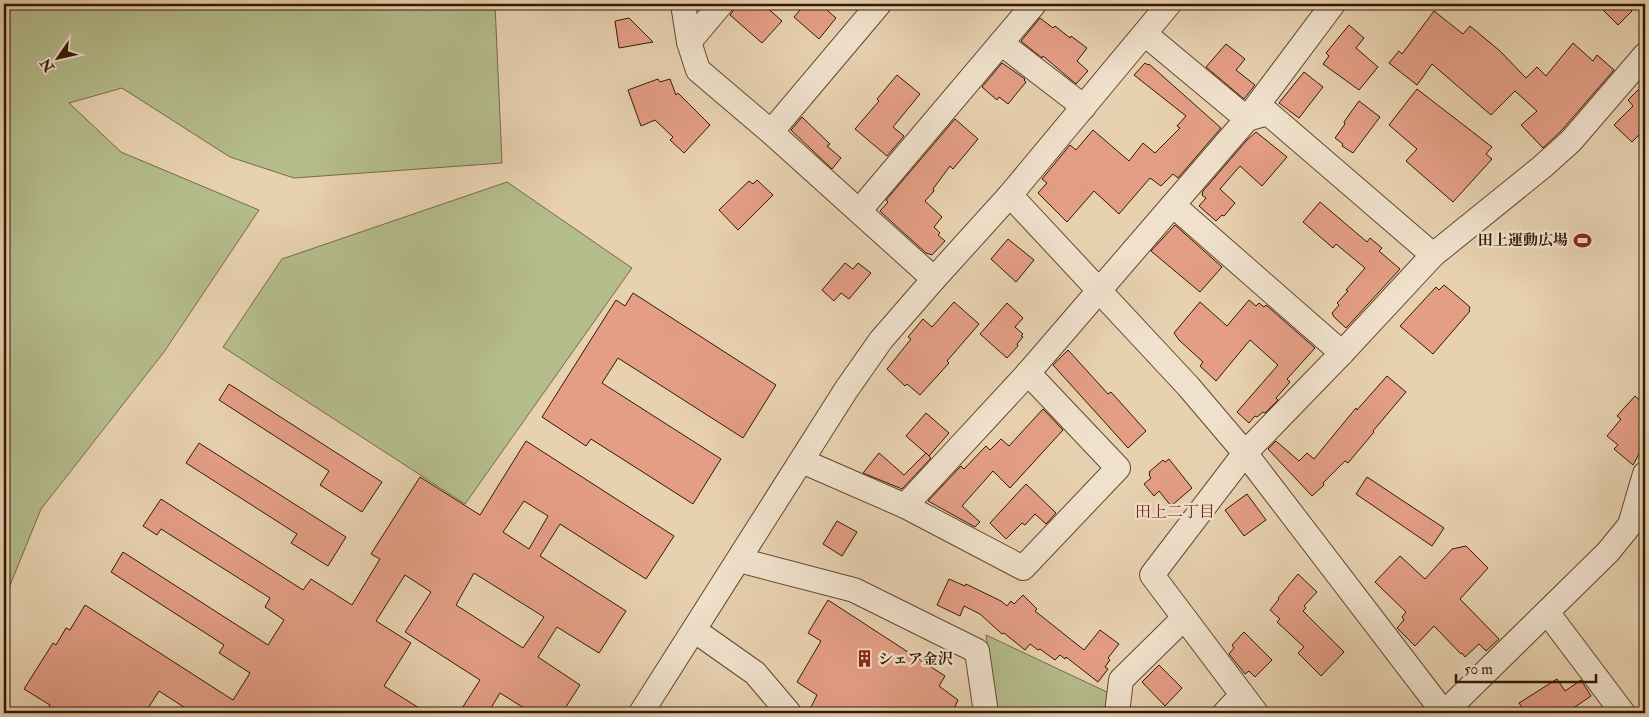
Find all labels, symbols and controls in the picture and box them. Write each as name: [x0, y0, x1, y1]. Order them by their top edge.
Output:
north arrow: [32, 32, 82, 82]
text: N: [37, 55, 59, 76]
sports icon: 田上運動広場: [1572, 230, 1592, 250]
place label: 田上運動広場: [1478, 231, 1568, 250]
district label: 田上二丁目: [1135, 502, 1215, 522]
building icon: シェア金沢: [854, 649, 874, 669]
place label: シェア金沢: [878, 650, 953, 669]
scale bar: [1456, 652, 1596, 684]
text: 50 m: [1464, 660, 1493, 679]

